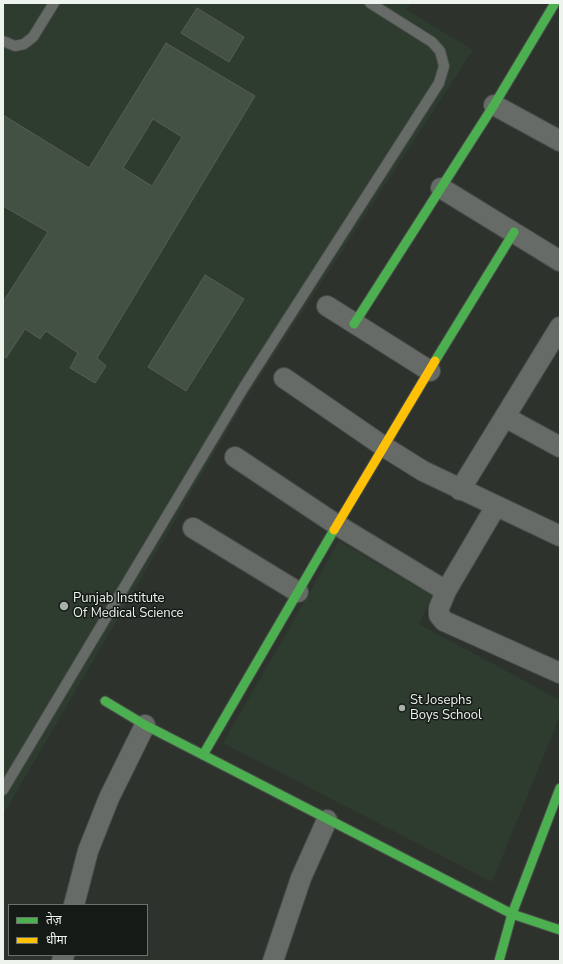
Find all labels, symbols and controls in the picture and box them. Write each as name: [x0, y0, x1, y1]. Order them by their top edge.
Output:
place label: Punjab Institute Of Medical Science: [73, 591, 183, 622]
marker: Punjab Institute Of Medical Science: [58, 600, 70, 612]
place label: St Josephs Boys School: [410, 693, 482, 724]
marker: St Josephs Boys School: [397, 703, 407, 713]
legend: [8, 904, 148, 956]
text: तेज़: [46, 912, 62, 928]
text: धीमा: [46, 932, 67, 948]

